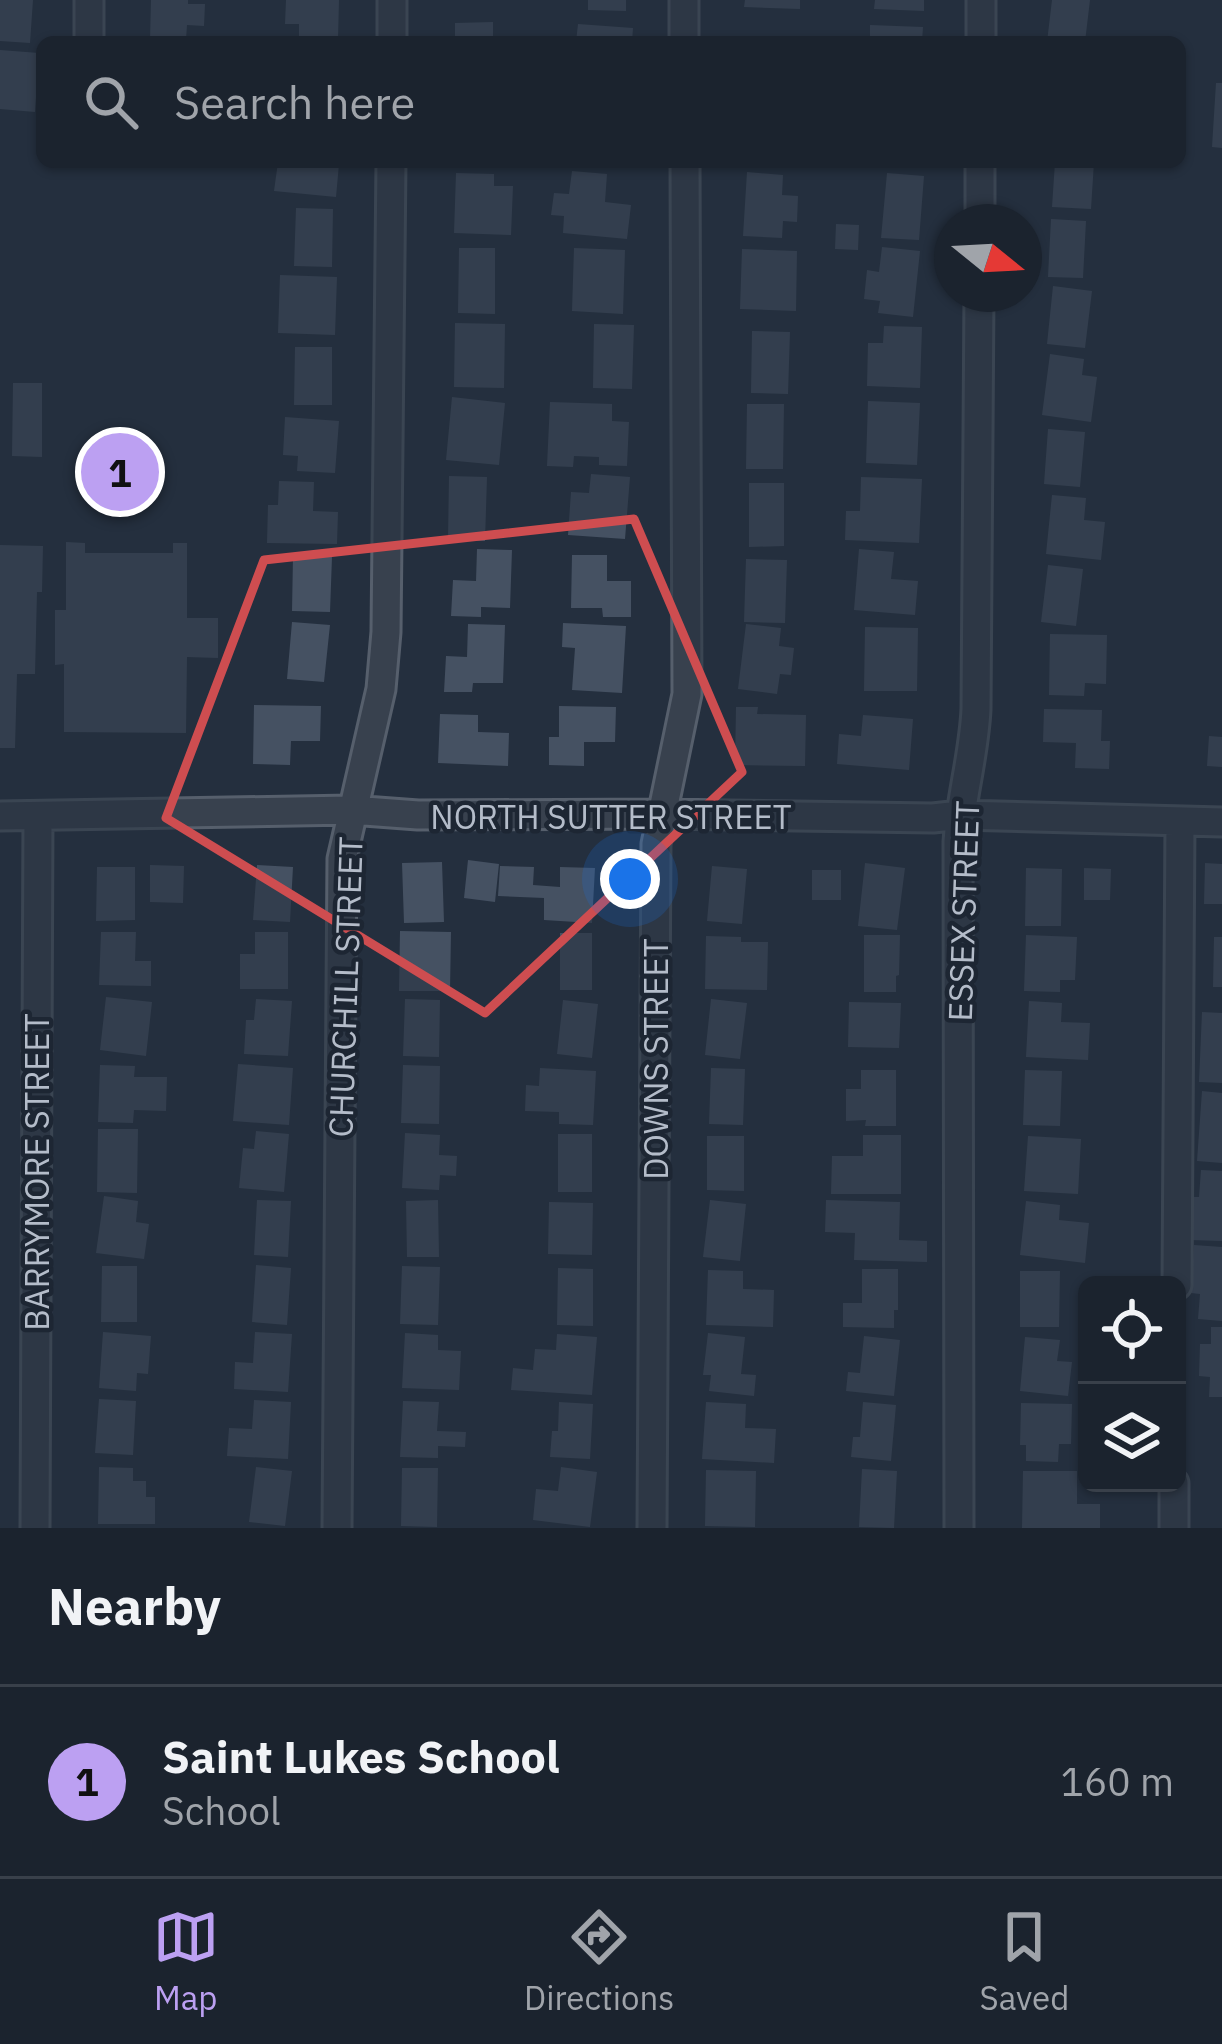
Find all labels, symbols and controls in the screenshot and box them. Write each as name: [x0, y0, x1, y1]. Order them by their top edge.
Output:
search box: [36, 36, 1186, 168]
icon: search: [78, 69, 144, 135]
text: Search here: [174, 73, 415, 131]
north arrow: [934, 204, 1042, 312]
pin: 1: [81, 427, 159, 517]
street label: NORTH SUTTER STREET: [430, 795, 792, 838]
street label: ESSEX STREET: [938, 800, 988, 1022]
street label: CHURCHILL STREET: [318, 836, 372, 1138]
your location: [600, 849, 660, 909]
street label: DOWNS STREET: [634, 938, 677, 1180]
street label: BARRYMORE STREET: [15, 1013, 58, 1331]
map controls: [1078, 1276, 1186, 1492]
button: locate: [1078, 1276, 1186, 1384]
button: layers: [1078, 1384, 1186, 1492]
text: Nearby: [48, 1573, 221, 1639]
text: Saint Lukes School: [162, 1727, 560, 1785]
text: 1: [75, 1756, 99, 1807]
text: 160 m: [1061, 1756, 1174, 1807]
text: School: [162, 1785, 281, 1836]
tab: Map: [153, 1904, 219, 2019]
tab: Directions: [524, 1904, 674, 2019]
tab: Saved: [980, 1904, 1069, 2019]

